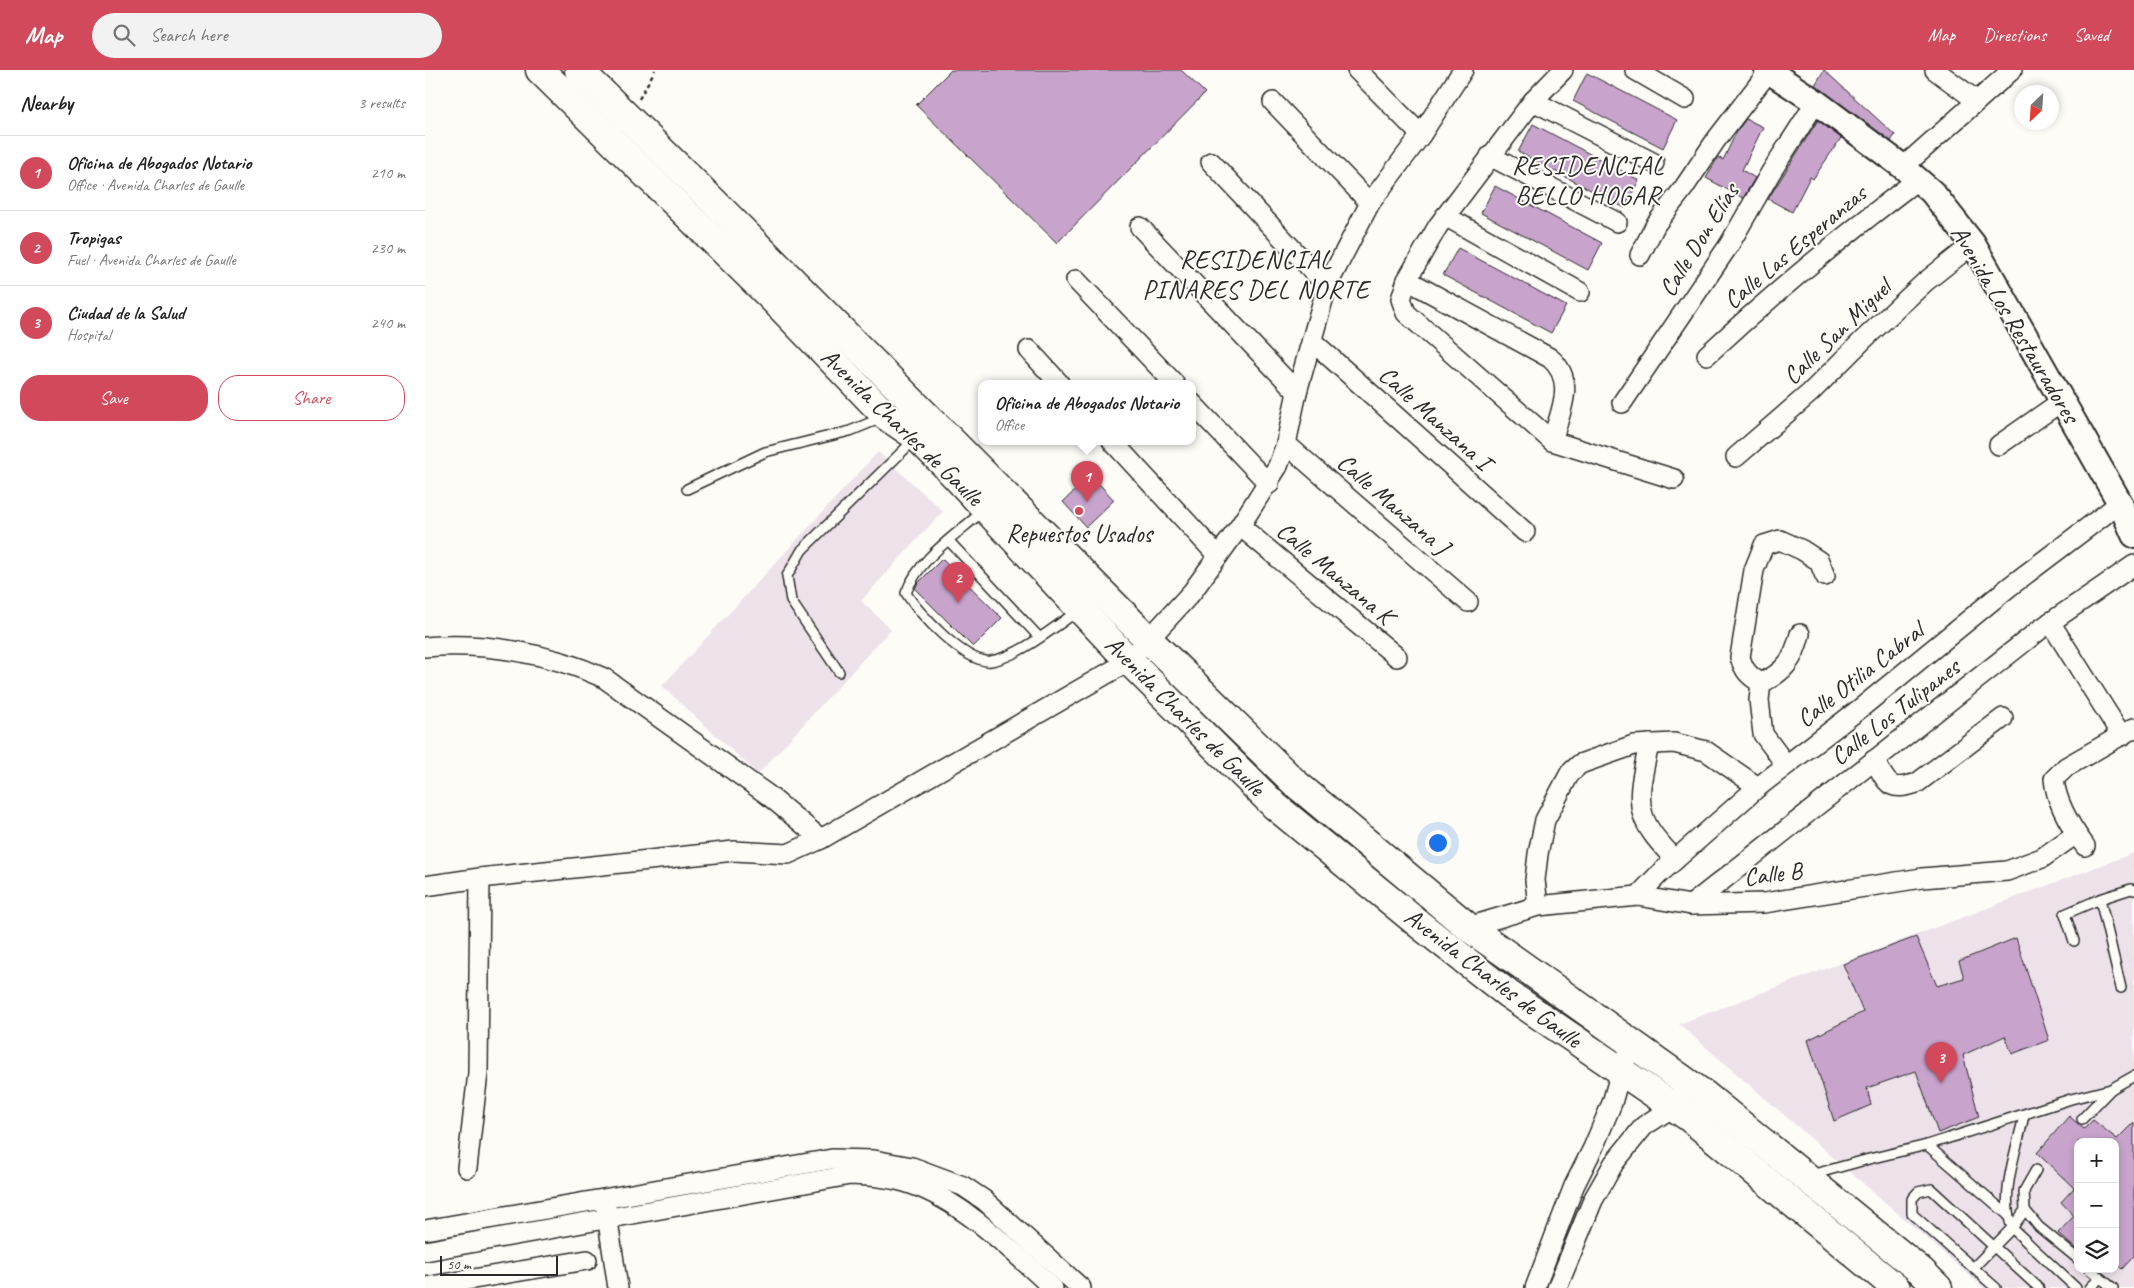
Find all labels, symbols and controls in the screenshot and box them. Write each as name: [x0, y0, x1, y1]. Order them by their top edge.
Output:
search box: [92, 13, 442, 58]
text: Map: [25, 20, 62, 50]
icon: search: [110, 21, 138, 49]
text: Search here: [150, 23, 228, 47]
text: Map: [1928, 24, 1955, 46]
text: Directions: [1983, 24, 2046, 46]
text: Saved: [2074, 24, 2109, 46]
north arrow: [2014, 85, 2059, 130]
text: Nearby: [20, 90, 73, 116]
text: 3 results: [358, 93, 405, 113]
district label: RESIDENCIAL BELLO HOGAR: [1512, 149, 1664, 212]
text: Oficina de Abogados Notario: [67, 151, 251, 175]
text: 1: [32, 163, 40, 183]
text: 210 m: [371, 163, 405, 183]
text: Office · Avenida Charles de Gaulle: [67, 175, 244, 195]
street label: Calle Don Elías: [1652, 175, 1748, 303]
street label: Calle Las Esperanzas: [1717, 176, 1875, 316]
street label: Avenida Los Restauradores: [1943, 219, 2088, 431]
text: Tropigas: [67, 226, 120, 250]
text: 2: [32, 238, 40, 258]
text: 230 m: [371, 238, 405, 258]
district label: RESIDENCIAL PINARES DEL NORTE: [1142, 243, 1372, 306]
text: Fuel · Avenida Charles de Gaulle: [67, 250, 236, 270]
street label: Calle San Miguel: [1776, 269, 1901, 392]
text: Ciudad de la Salud: [67, 301, 184, 325]
text: 3: [32, 313, 40, 333]
text: 240 m: [371, 313, 405, 333]
text: Hospital: [67, 325, 111, 345]
street label: Avenida Charles de Gaulle: [814, 341, 991, 514]
street label: Calle Manzana I: [1372, 359, 1503, 481]
button: Save: [20, 375, 208, 421]
button: Share: [218, 375, 405, 421]
popup: [978, 380, 1196, 445]
text: Oficina de Abogados Notario: [995, 391, 1179, 415]
text: Office: [995, 415, 1024, 435]
street label: Calle Manzana J: [1330, 446, 1459, 564]
pin: 1: [1071, 461, 1103, 502]
marker: Repuestos Usados: [1073, 505, 1085, 517]
street label: Calle Manzana K: [1270, 515, 1404, 634]
place label: Repuestos Usados: [1006, 518, 1155, 550]
pin: 2: [942, 562, 974, 603]
street label: Calle Otilia Cabral: [1790, 612, 1934, 735]
street label: Avenida Charles de Gaulle: [1098, 629, 1273, 804]
street label: Calle Los Tulipanes: [1824, 650, 1968, 772]
your location: [1425, 830, 1451, 856]
street label: Calle B: [1742, 854, 1806, 893]
street label: Avenida Charles de Gaulle: [1398, 901, 1590, 1056]
pin: 3: [1925, 1042, 1957, 1083]
map controls: [2074, 1138, 2119, 1273]
button: +: [2074, 1138, 2119, 1183]
button: −: [2074, 1183, 2119, 1228]
button: layers: [2074, 1228, 2119, 1273]
scale bar: [440, 1253, 557, 1276]
text: 50 m: [447, 1256, 471, 1273]

